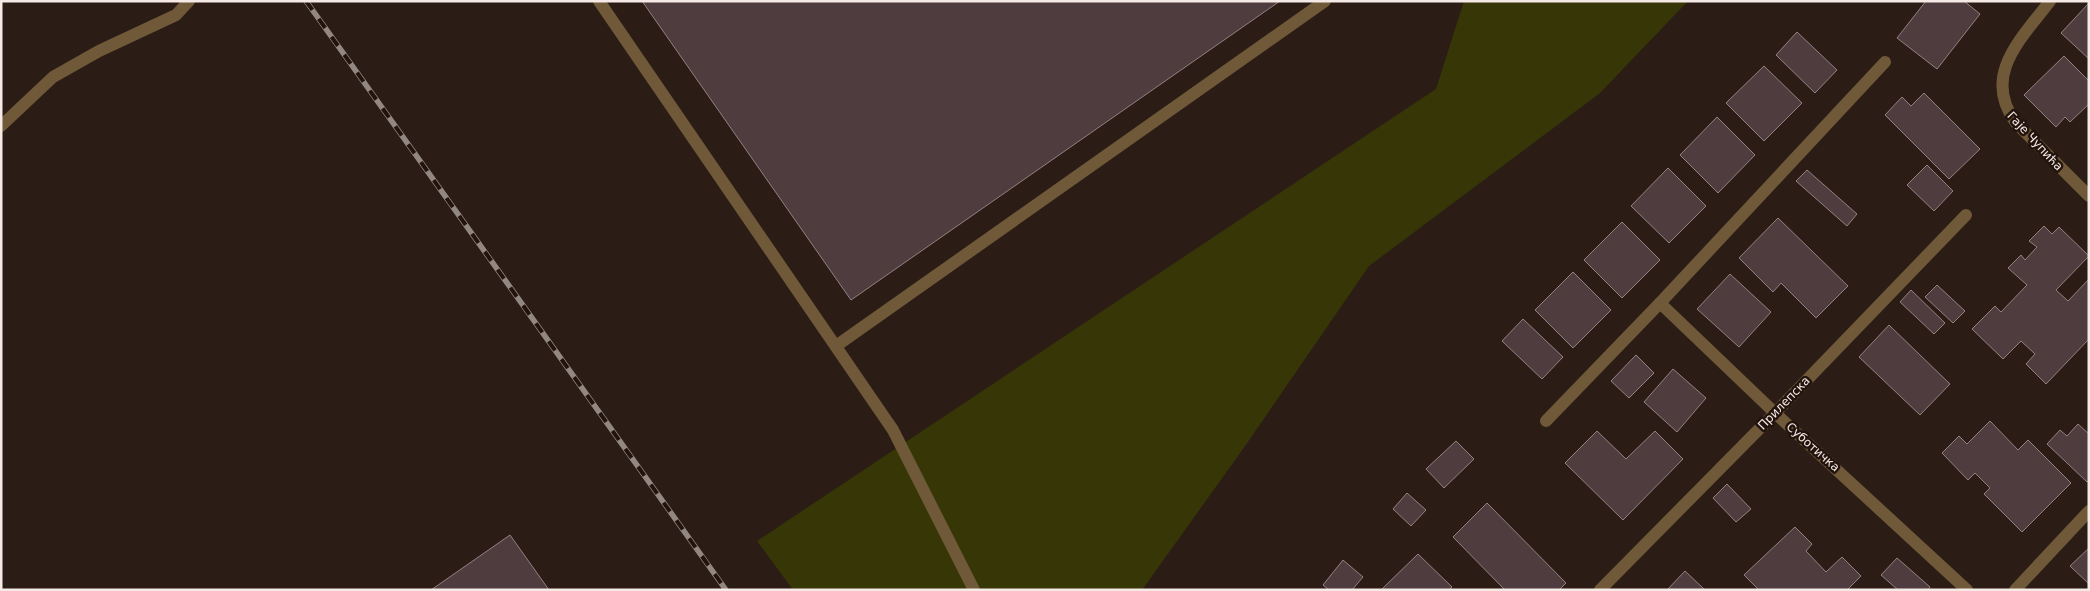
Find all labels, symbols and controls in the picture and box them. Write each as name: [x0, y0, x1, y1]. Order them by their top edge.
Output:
street label: Гаје Чупића: [2004, 109, 2066, 173]
street label: Прилепска: [1755, 373, 1813, 433]
street label: Суботичка: [1784, 419, 1842, 475]

